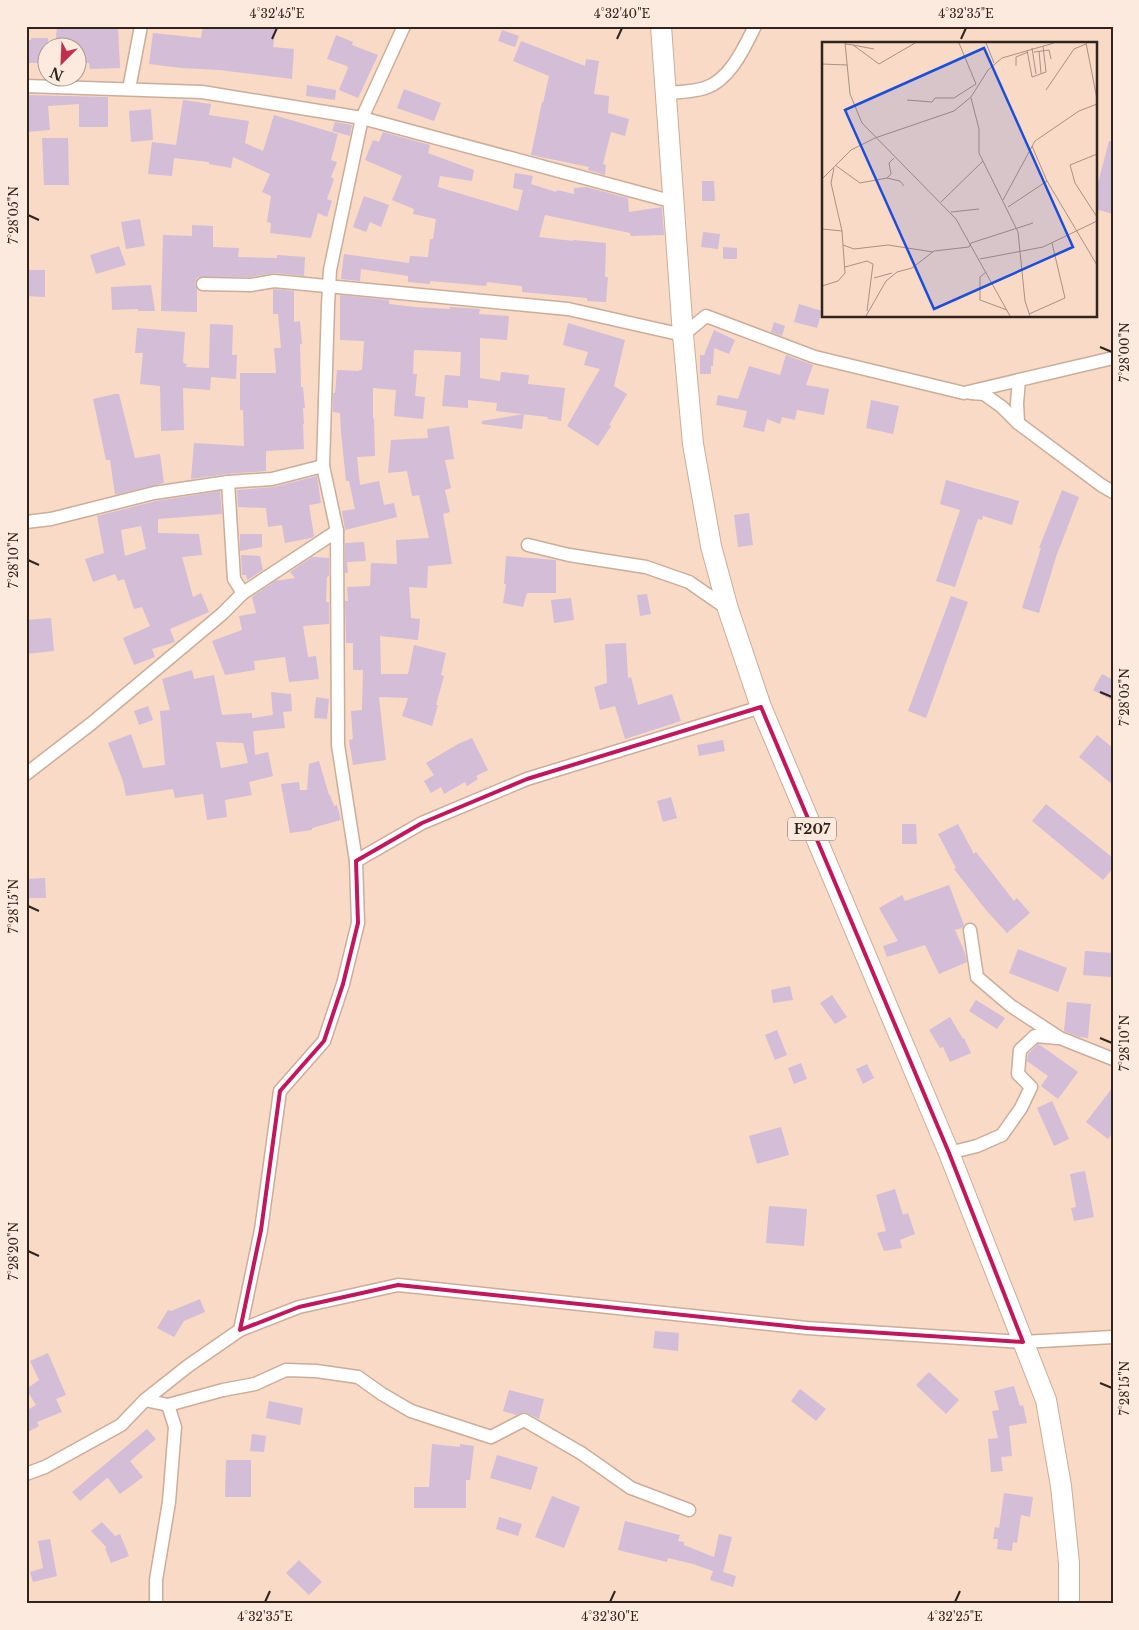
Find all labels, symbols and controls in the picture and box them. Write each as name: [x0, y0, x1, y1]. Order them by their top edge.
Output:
text: 4°32'45"E: [250, 6, 305, 21]
text: 4°32'40"E: [594, 6, 651, 21]
text: 4°32'35"E: [938, 6, 994, 21]
north arrow: [38, 38, 88, 88]
inset map: [822, 42, 1096, 318]
text: N: [47, 63, 66, 85]
text: 7°28'05"N: [6, 186, 21, 244]
text: 7°28'00"N: [1117, 322, 1132, 382]
text: 7°28'10"N: [6, 532, 21, 588]
text: 7°28'05"N: [1117, 668, 1132, 726]
road number: F207: [788, 818, 836, 841]
text: 7°28'15"N: [6, 878, 21, 933]
text: 7°28'10"N: [1117, 1015, 1132, 1071]
text: 7°28'20"N: [6, 1222, 21, 1280]
text: 7°28'15"N: [1117, 1360, 1132, 1415]
text: 4°32'35"E: [237, 1609, 293, 1624]
text: 4°32'30"E: [581, 1609, 639, 1624]
text: 4°32'25"E: [927, 1609, 983, 1624]

